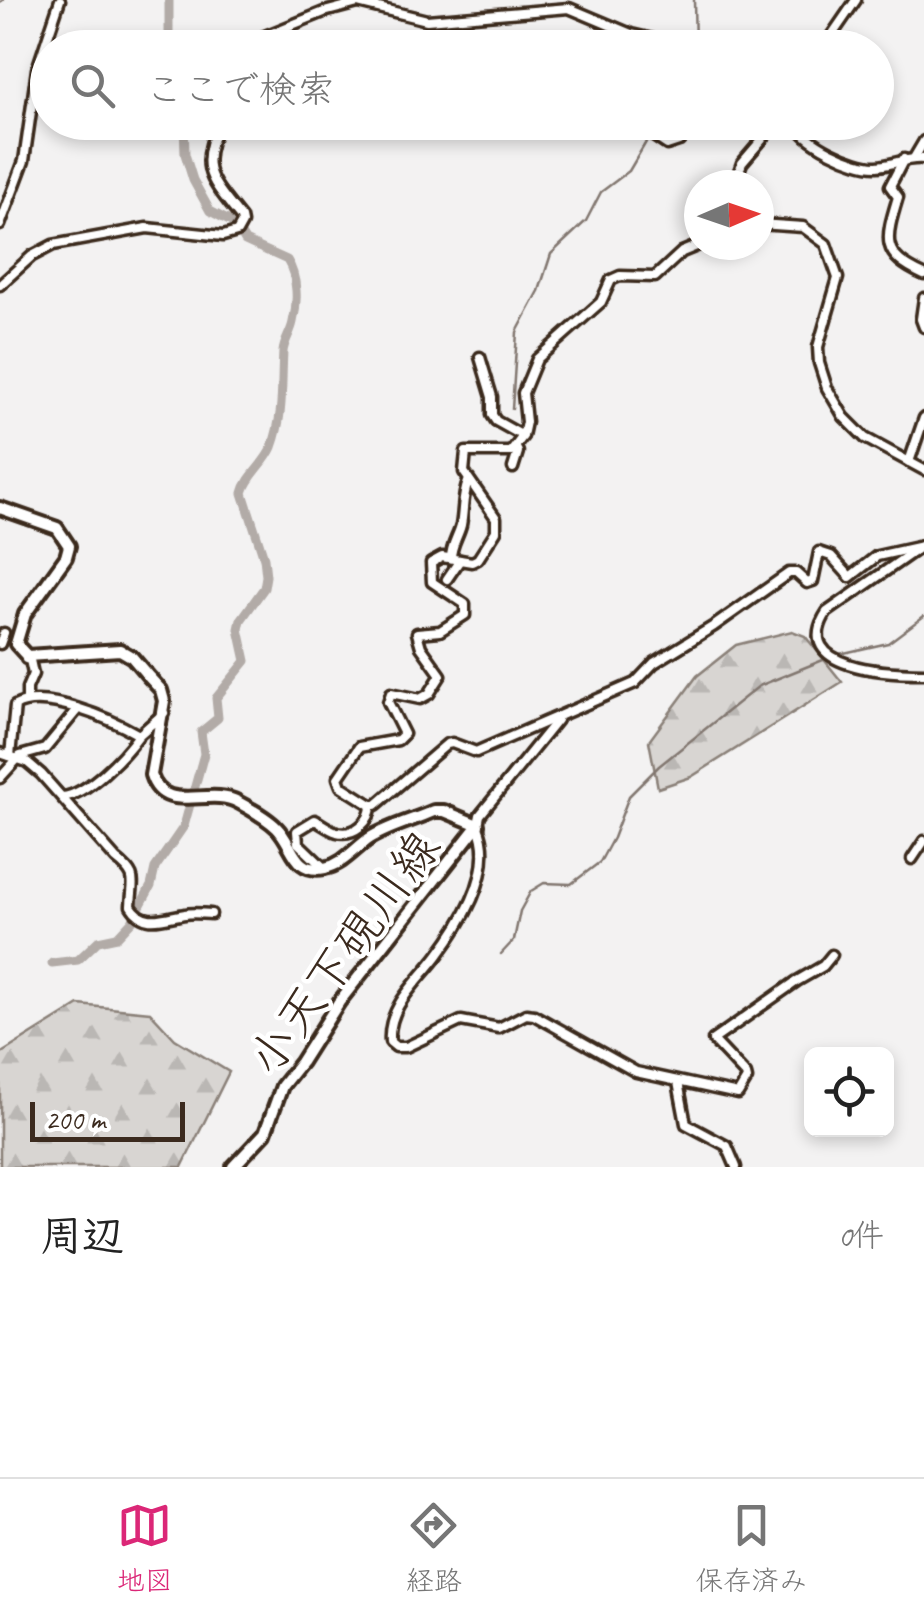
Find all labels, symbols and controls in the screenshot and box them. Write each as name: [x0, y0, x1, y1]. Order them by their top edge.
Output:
search box: [30, 30, 894, 140]
icon: search: [65, 58, 120, 113]
text: ここで検索: [145, 66, 335, 113]
north arrow: [684, 170, 774, 260]
street label: 小天下硯川線: [235, 819, 453, 1087]
map controls: [804, 1047, 894, 1137]
button: locate: [804, 1047, 894, 1137]
scale bar: [30, 1097, 185, 1142]
text: 200 m: [45, 1102, 105, 1137]
text: 周辺: [40, 1210, 124, 1263]
text: 0件: [838, 1215, 884, 1256]
tab: 地図: [117, 1498, 173, 1598]
tab: 経路: [406, 1498, 462, 1598]
tab: 保存済み: [695, 1498, 807, 1598]

